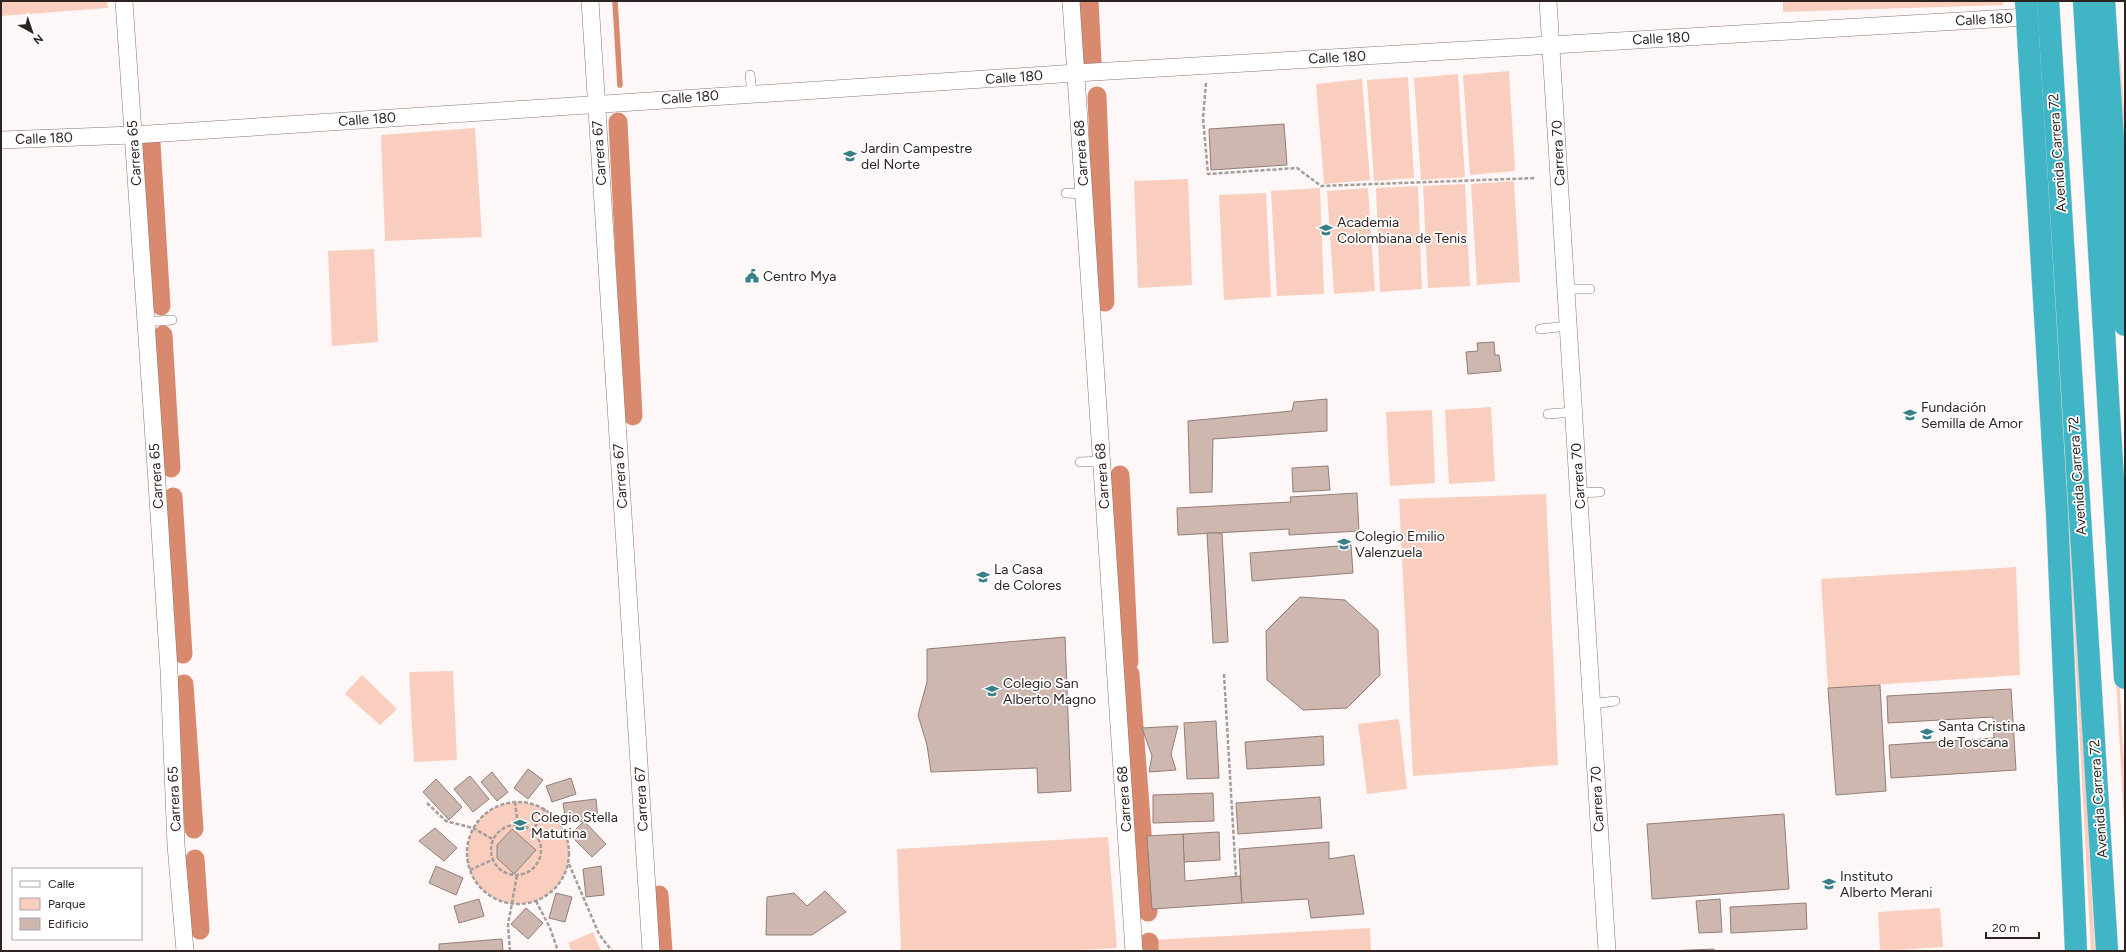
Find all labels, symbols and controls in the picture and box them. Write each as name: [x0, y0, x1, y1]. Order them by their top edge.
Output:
street label: Calle 180: [1955, 9, 2013, 30]
north arrow: [12, 12, 52, 52]
street label: Calle 180: [1632, 28, 1690, 49]
text: N: [31, 32, 46, 47]
street label: Calle 180: [1308, 47, 1366, 68]
street label: Calle 180: [985, 67, 1044, 88]
street label: Calle 180: [661, 87, 720, 108]
street label: Avenida Carrera 72: [2045, 93, 2070, 213]
street label: Calle 180: [338, 109, 397, 130]
street label: Carrera 67: [589, 119, 610, 186]
street label: Carrera 68: [1071, 119, 1092, 187]
street label: Carrera 70: [1548, 119, 1569, 186]
street label: Carrera 65: [124, 120, 145, 186]
street label: Calle 180: [15, 129, 73, 148]
place label: Jardin Campestre del Norte: [861, 140, 972, 173]
school or university icon: Jardin Campestre del Norte: [842, 148, 858, 164]
place label: Academia Colombiana de Tenis: [1337, 214, 1467, 247]
school or university icon: Academia Colombiana de Tenis: [1318, 222, 1334, 238]
public building icon: Centro Mya: [744, 268, 760, 284]
place label: Centro Mya: [763, 268, 836, 285]
place label: Fundación Semilla de Amor: [1921, 399, 2023, 432]
school or university icon: Fundación Semilla de Amor: [1902, 407, 1918, 423]
street label: Avenida Carrera 72: [2065, 416, 2090, 536]
street label: Carrera 67: [610, 442, 631, 509]
street label: Carrera 68: [1092, 442, 1113, 510]
street label: Carrera 70: [1568, 442, 1589, 510]
street label: Carrera 65: [146, 443, 167, 509]
place label: Colegio Emilio Valenzuela: [1355, 528, 1445, 561]
school or university icon: Colegio Emilio Valenzuela: [1336, 536, 1352, 552]
place label: La Casa de Colores: [994, 561, 1062, 594]
school or university icon: La Casa de Colores: [975, 569, 991, 585]
place label: Colegio San Alberto Magno: [1003, 675, 1096, 708]
school or university icon: Colegio San Alberto Magno: [984, 683, 1000, 699]
place label: Santa Cristina de Toscana: [1938, 718, 2026, 751]
school or university icon: Santa Cristina de Toscana: [1919, 726, 1935, 742]
street label: Avenida Carrera 72: [2086, 739, 2111, 859]
street label: Carrera 68: [1114, 765, 1135, 833]
street label: Carrera 70: [1587, 765, 1608, 832]
street label: Carrera 65: [164, 766, 185, 832]
street label: Carrera 67: [631, 766, 652, 832]
place label: Colegio Stella Matutina: [531, 809, 618, 842]
school or university icon: Colegio Stella Matutina: [512, 817, 528, 833]
legend: [12, 868, 142, 940]
place label: Instituto Alberto Merani: [1840, 868, 1932, 901]
school or university icon: Instituto Alberto Merani: [1821, 876, 1837, 892]
text: Calle: [48, 877, 75, 891]
text: Parque: [48, 897, 86, 911]
scale bar: [1986, 914, 2039, 940]
text: Edificio: [48, 917, 88, 931]
text: 20 m: [1992, 921, 2020, 935]

